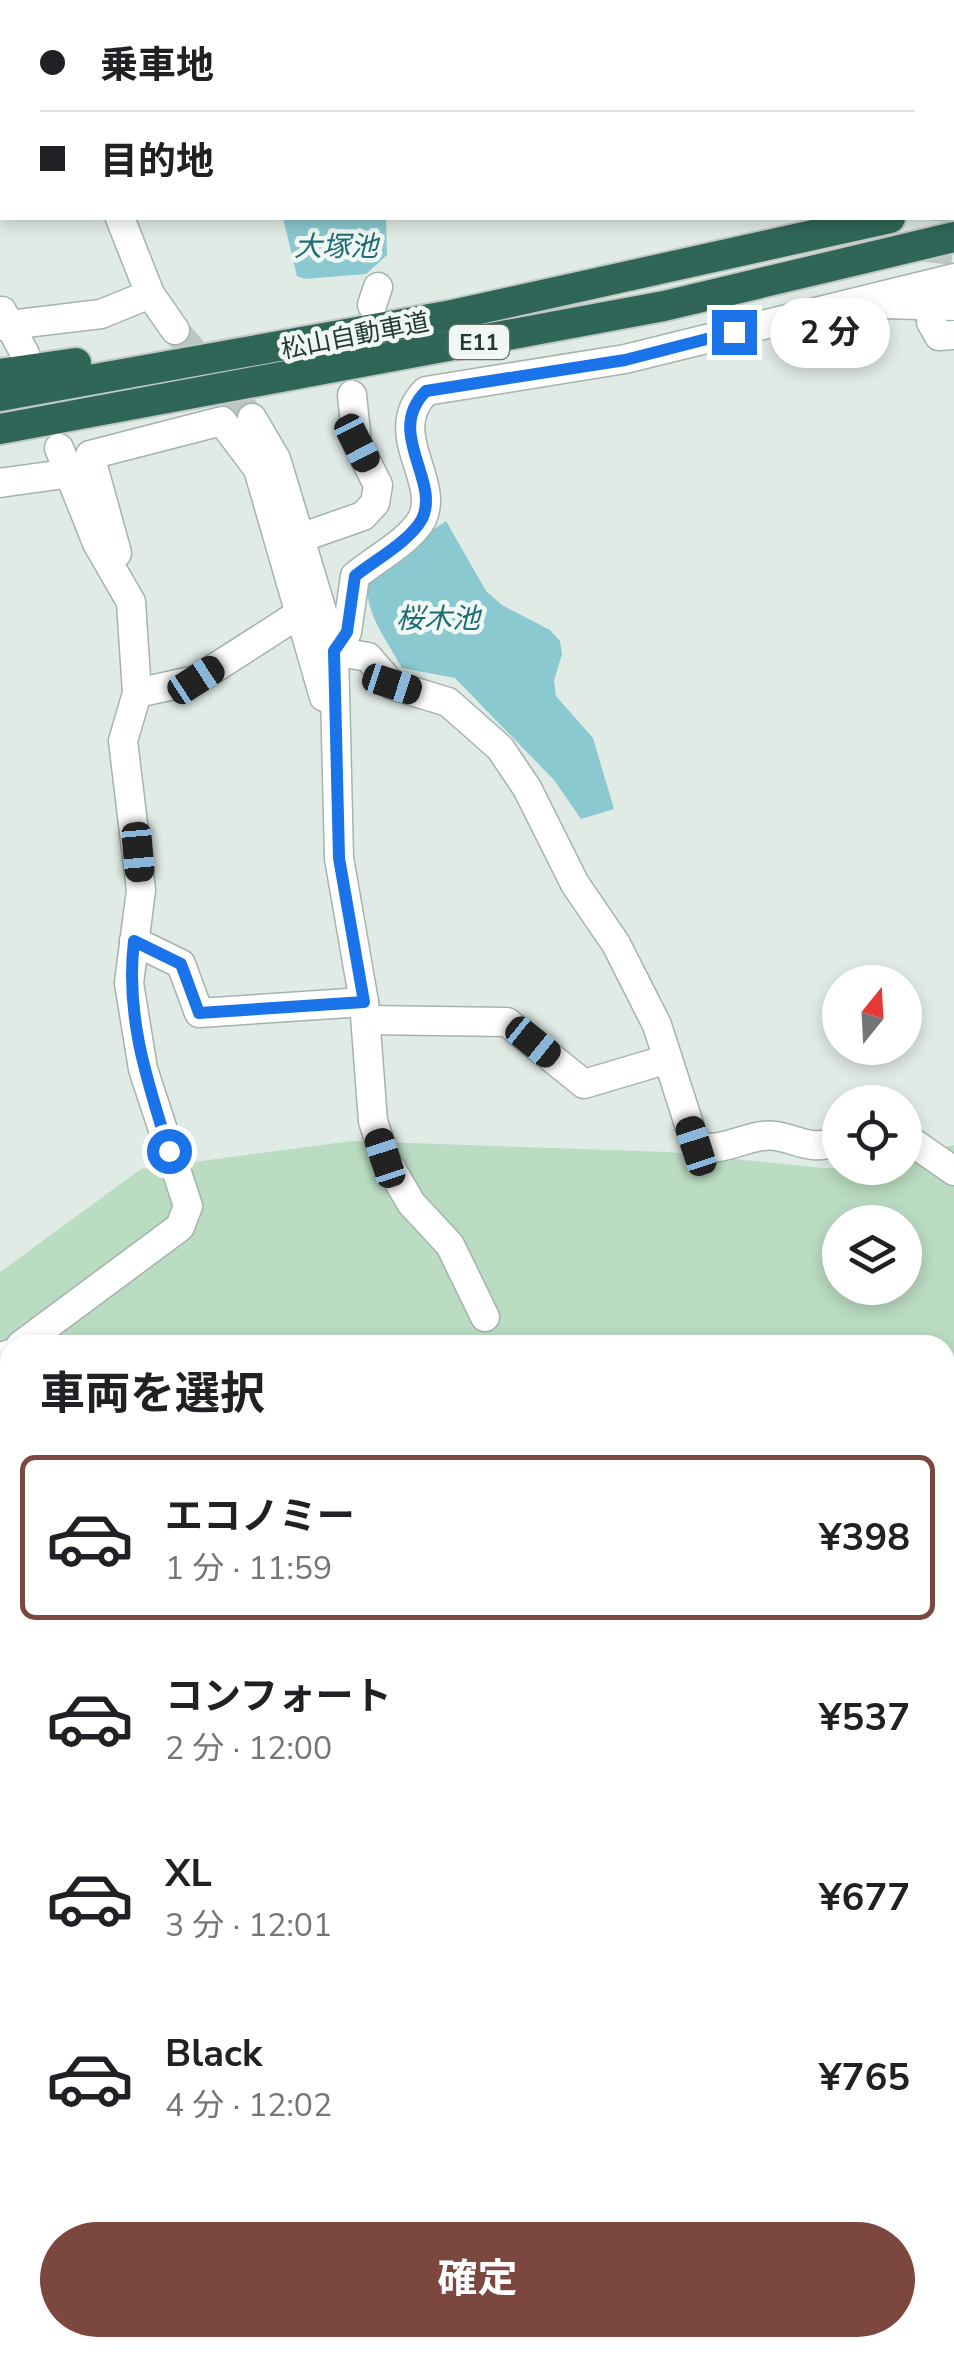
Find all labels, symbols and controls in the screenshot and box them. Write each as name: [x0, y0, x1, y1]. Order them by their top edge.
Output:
text: 乗車地: [100, 40, 214, 91]
text: 目的地: [100, 136, 214, 187]
water label: 大塚池: [294, 228, 381, 266]
callout: 2 分: [769, 297, 889, 367]
street label: 松山自動車道: [278, 305, 432, 367]
route end: [712, 310, 757, 355]
text: 2 分: [800, 311, 860, 354]
road number: E11: [449, 325, 509, 359]
car: [330, 409, 384, 477]
water label: 桜木池: [396, 600, 483, 638]
car: [163, 651, 229, 709]
car: [359, 660, 425, 708]
car: [120, 821, 156, 883]
north arrow: [822, 965, 922, 1065]
map controls: [822, 965, 922, 1305]
car: [500, 1011, 566, 1073]
button: locate: [822, 1085, 922, 1185]
car: [672, 1113, 720, 1179]
car: [361, 1125, 409, 1191]
route start: [147, 1129, 192, 1174]
button: layers: [822, 1205, 922, 1305]
text: 車両を選択: [40, 1364, 265, 1425]
text: エコノミー: [165, 1491, 355, 1542]
icon: car: [45, 1493, 135, 1583]
text: ¥398: [819, 1512, 910, 1563]
text: 1 分 · 11:59: [165, 1547, 332, 1590]
text: コンフォート: [165, 1671, 392, 1722]
icon: car: [45, 1673, 135, 1763]
text: ¥537: [819, 1692, 910, 1743]
text: 2 分 · 12:00: [165, 1727, 332, 1770]
text: XL: [165, 1848, 212, 1899]
icon: car: [45, 1853, 135, 1943]
text: ¥677: [819, 1872, 910, 1923]
text: 3 分 · 12:01: [165, 1904, 332, 1947]
text: Black: [165, 2028, 262, 2079]
icon: car: [45, 2033, 135, 2123]
text: ¥765: [819, 2052, 910, 2103]
text: 4 分 · 12:02: [165, 2084, 332, 2127]
button: 確定: [40, 2222, 915, 2337]

